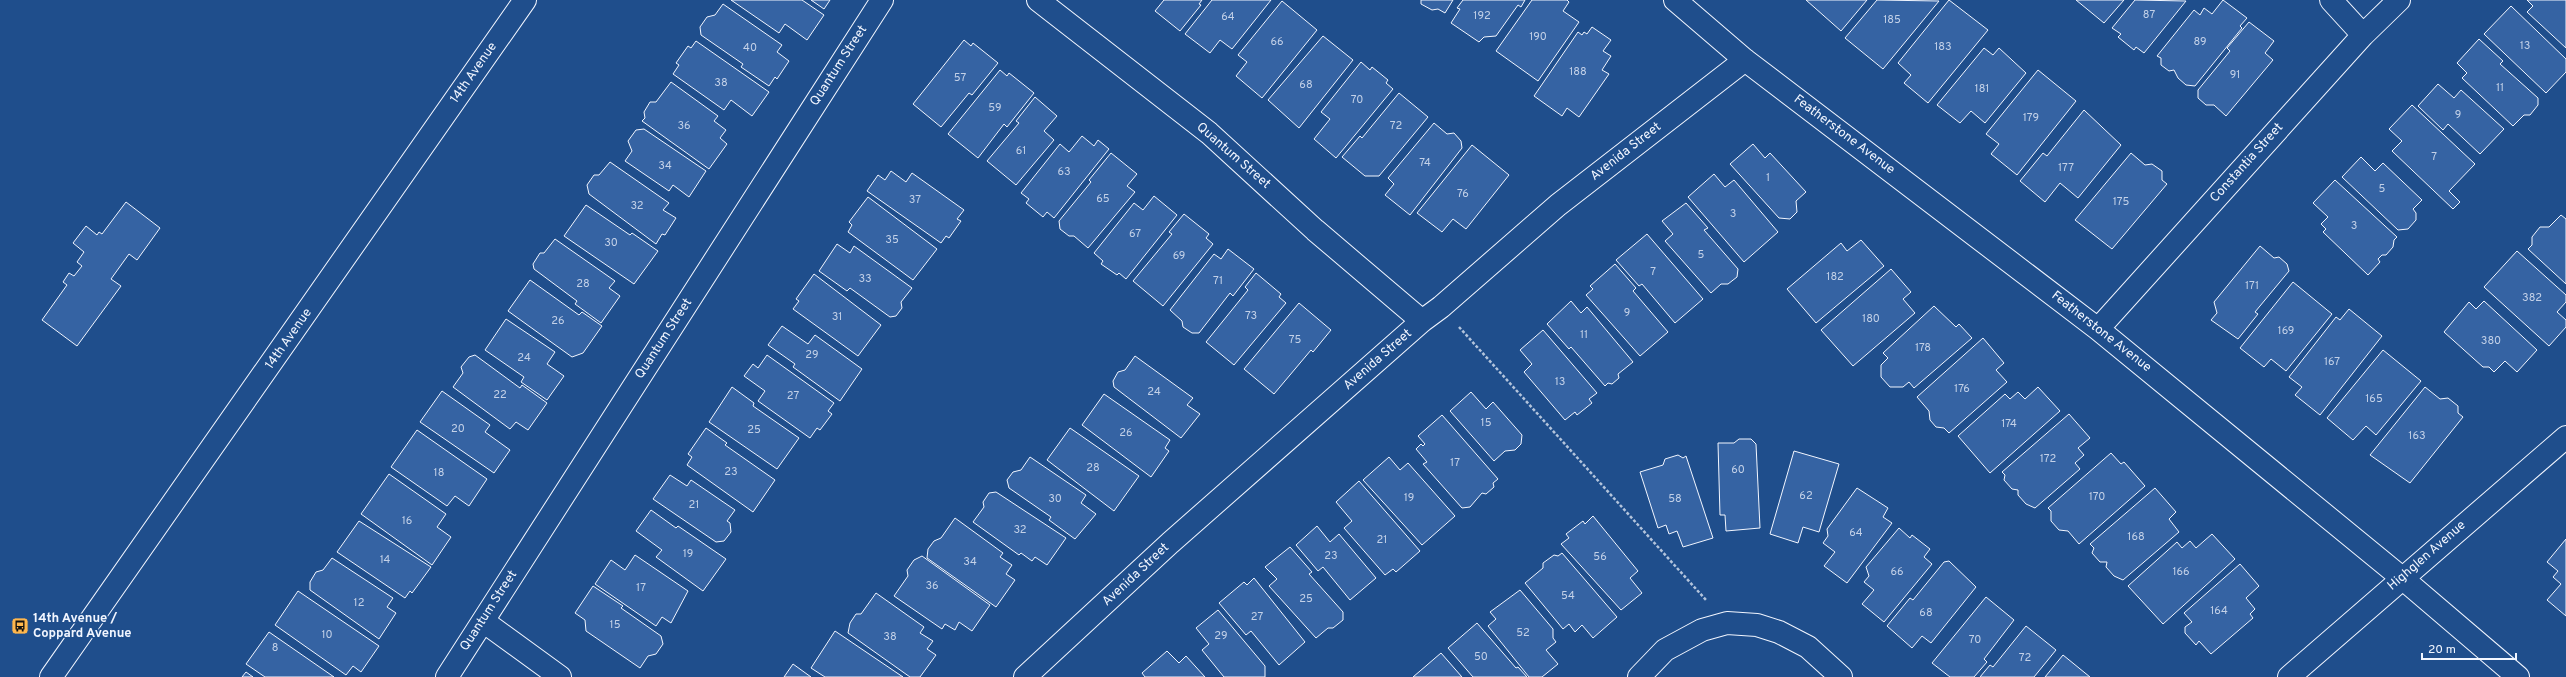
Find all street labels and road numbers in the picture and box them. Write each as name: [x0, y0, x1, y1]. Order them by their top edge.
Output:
street label: Quantum Street: [807, 23, 871, 109]
street label: 14th Avenue: [447, 39, 501, 107]
street label: Featherstone Avenue: [1790, 92, 1898, 178]
street label: Quantum Street: [1193, 119, 1273, 193]
street label: Avenida Street: [1587, 119, 1665, 185]
street label: Constantia Street: [2207, 120, 2287, 206]
street label: Featherstone Avenue: [2048, 288, 2154, 376]
street label: Quantum Street: [632, 296, 696, 382]
street label: 14th Avenue: [262, 305, 316, 373]
street label: Avenida Street: [1340, 326, 1416, 394]
street label: Highglen Avenue: [2385, 518, 2469, 594]
street label: Avenida Street: [1099, 540, 1173, 610]
street label: Quantum Street: [457, 568, 521, 654]

